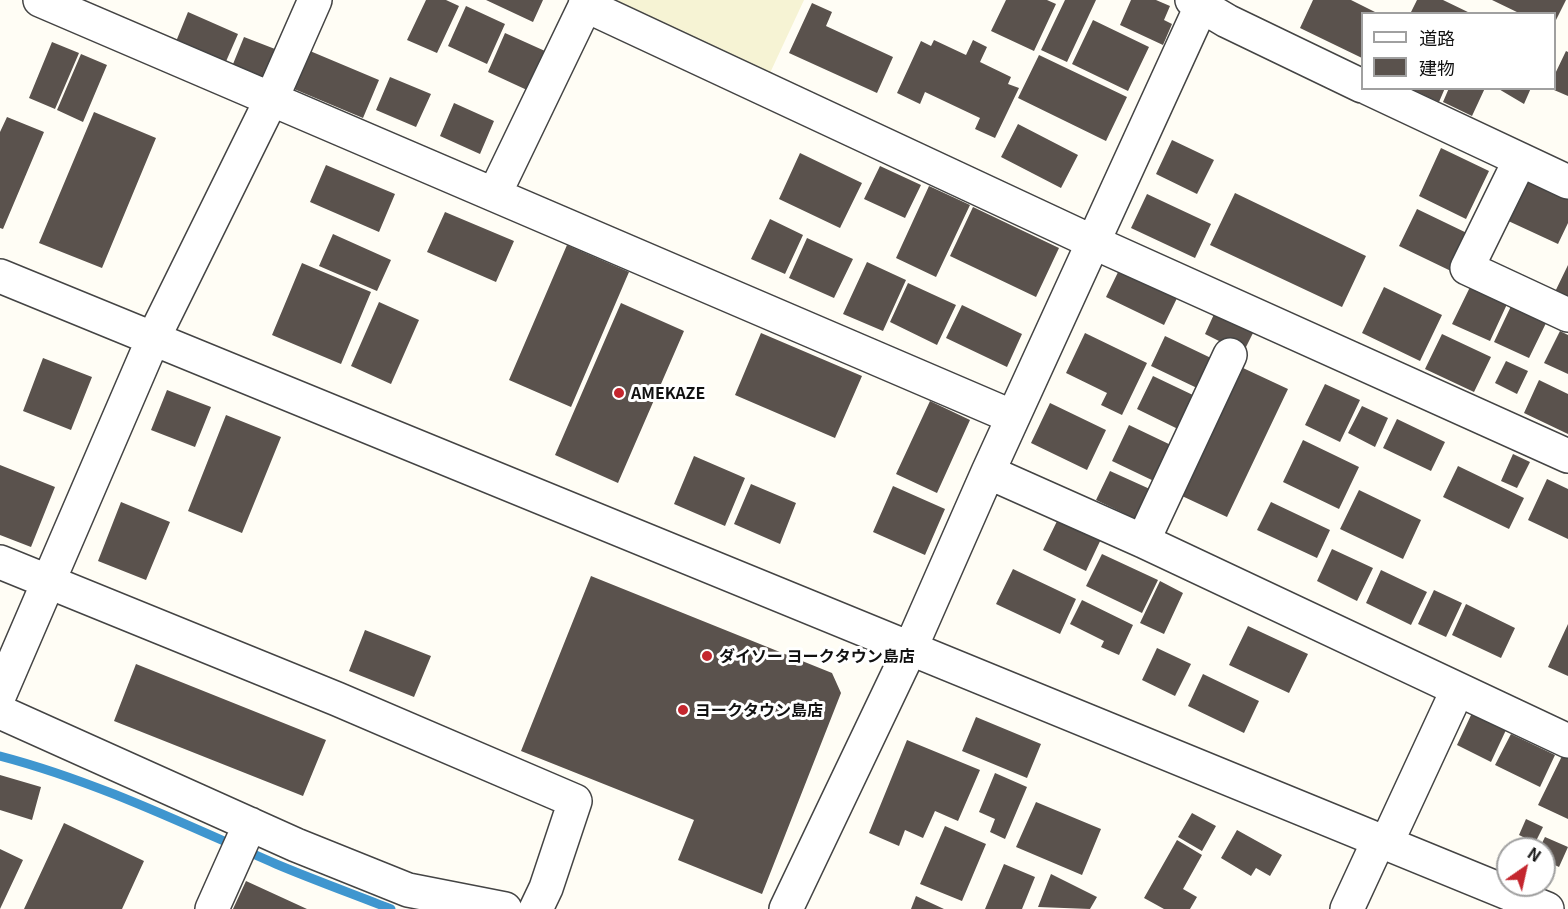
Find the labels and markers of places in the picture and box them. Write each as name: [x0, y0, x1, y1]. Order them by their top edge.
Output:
place label: AMEKAZE: [631, 383, 705, 403]
marker: AMEKAZE: [612, 386, 626, 400]
place label: ダイソー ヨークタウン島店: [719, 646, 915, 666]
marker: ダイソー ヨークタウン島店: [700, 649, 714, 663]
place label: ヨークタウン島店: [695, 700, 823, 720]
marker: ヨークタウン島店: [676, 703, 690, 717]

